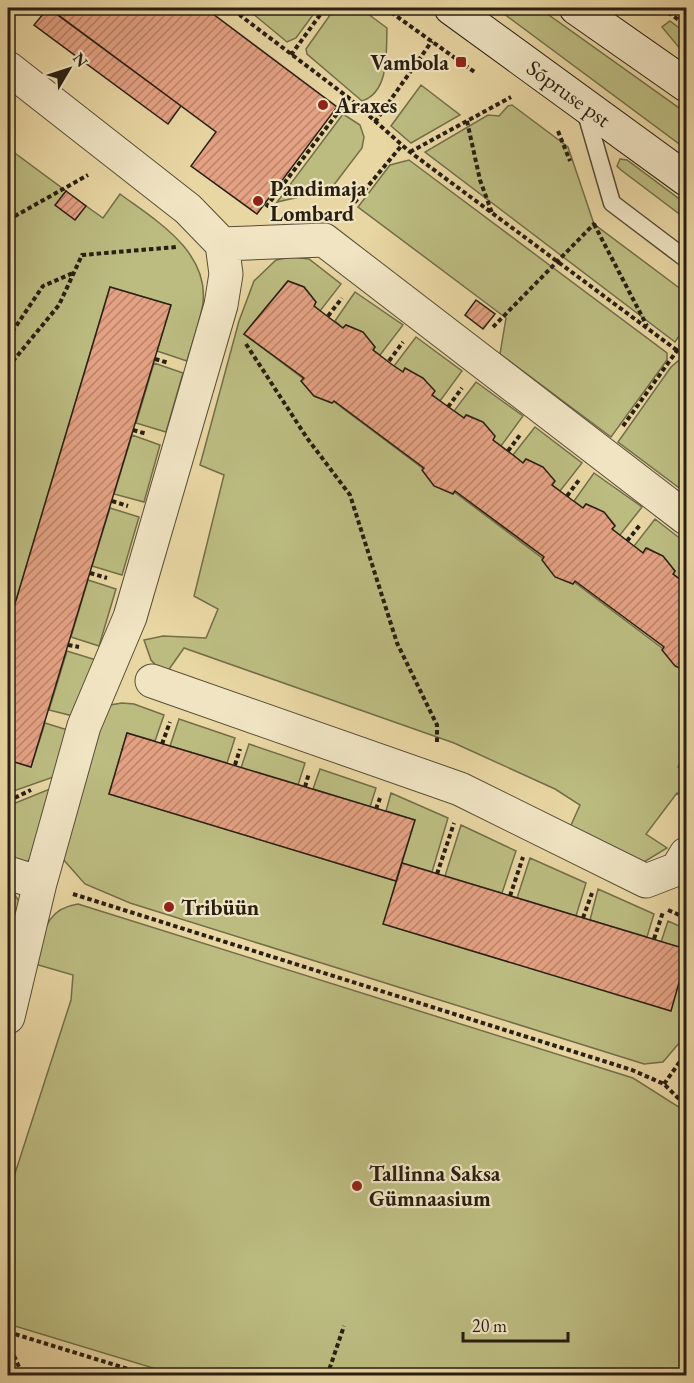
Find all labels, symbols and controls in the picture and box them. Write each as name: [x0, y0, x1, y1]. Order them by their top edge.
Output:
north arrow: [39, 39, 99, 99]
text: N: [68, 48, 93, 72]
place label: Vambola: [370, 48, 449, 77]
street label: Sõpruse pst: [521, 53, 617, 134]
marker: Vambola: [454, 55, 468, 69]
place label: Araxes: [334, 91, 397, 120]
marker: Araxes: [316, 98, 330, 112]
place label: Pandimaja Lombard: [270, 174, 367, 228]
marker: Pandimaja Lombard: [251, 194, 265, 208]
place label: Tribüün: [181, 893, 260, 922]
marker: Tribüün: [162, 900, 176, 914]
place label: Tallinna Saksa Gümnaasium: [369, 1159, 501, 1213]
marker: Tallinna Saksa Gümnaasium: [350, 1179, 364, 1193]
scale bar: [463, 1305, 568, 1343]
text: 20 m: [472, 1314, 507, 1337]

